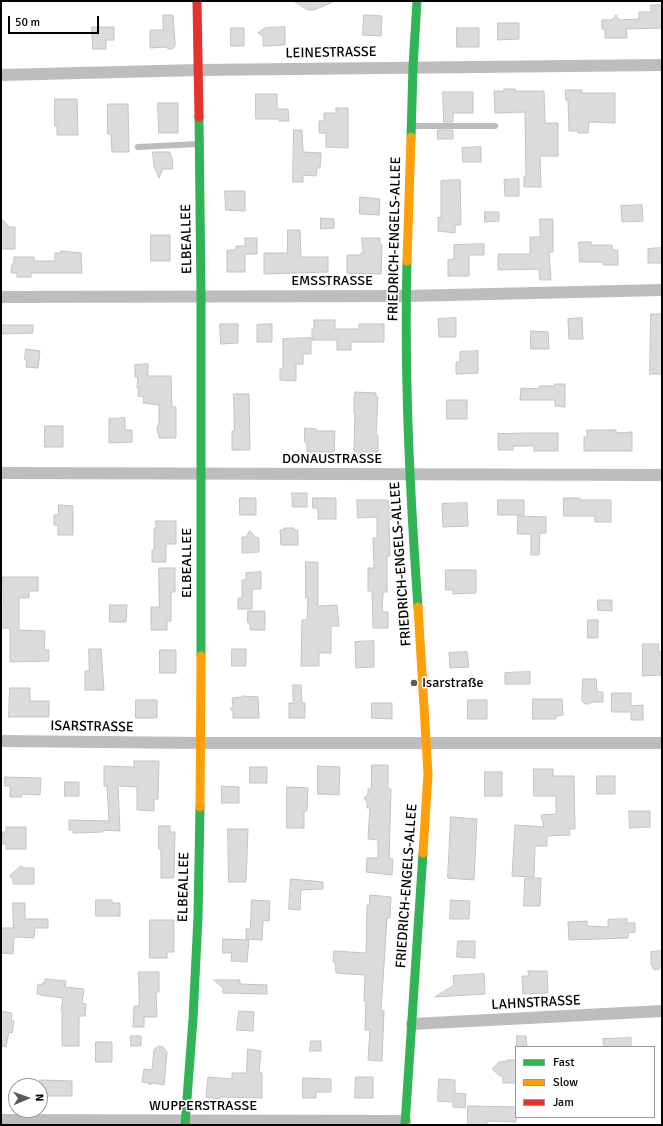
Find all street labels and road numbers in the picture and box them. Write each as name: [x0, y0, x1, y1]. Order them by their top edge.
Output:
street label: LEINESTRASSE: [285, 44, 377, 62]
street label: FRIEDRICH-ENGELS-ALLEE: [385, 156, 405, 322]
street label: ELBEALLEE: [178, 204, 196, 274]
street label: EMSSTRASSE: [291, 273, 373, 289]
street label: DONAUSTRASSE: [282, 451, 382, 467]
street label: FRIEDRICH-ENGELS-ALLEE: [387, 481, 415, 647]
street label: ELBEALLEE: [179, 528, 195, 598]
street label: ISARSTRASSE: [50, 718, 134, 736]
street label: FRIEDRICH-ENGELS-ALLEE: [393, 803, 421, 969]
street label: ELBEALLEE: [175, 852, 193, 922]
street label: LAHNSTRASSE: [491, 992, 581, 1014]
street label: WUPPERSTRASSE: [149, 1098, 257, 1114]

